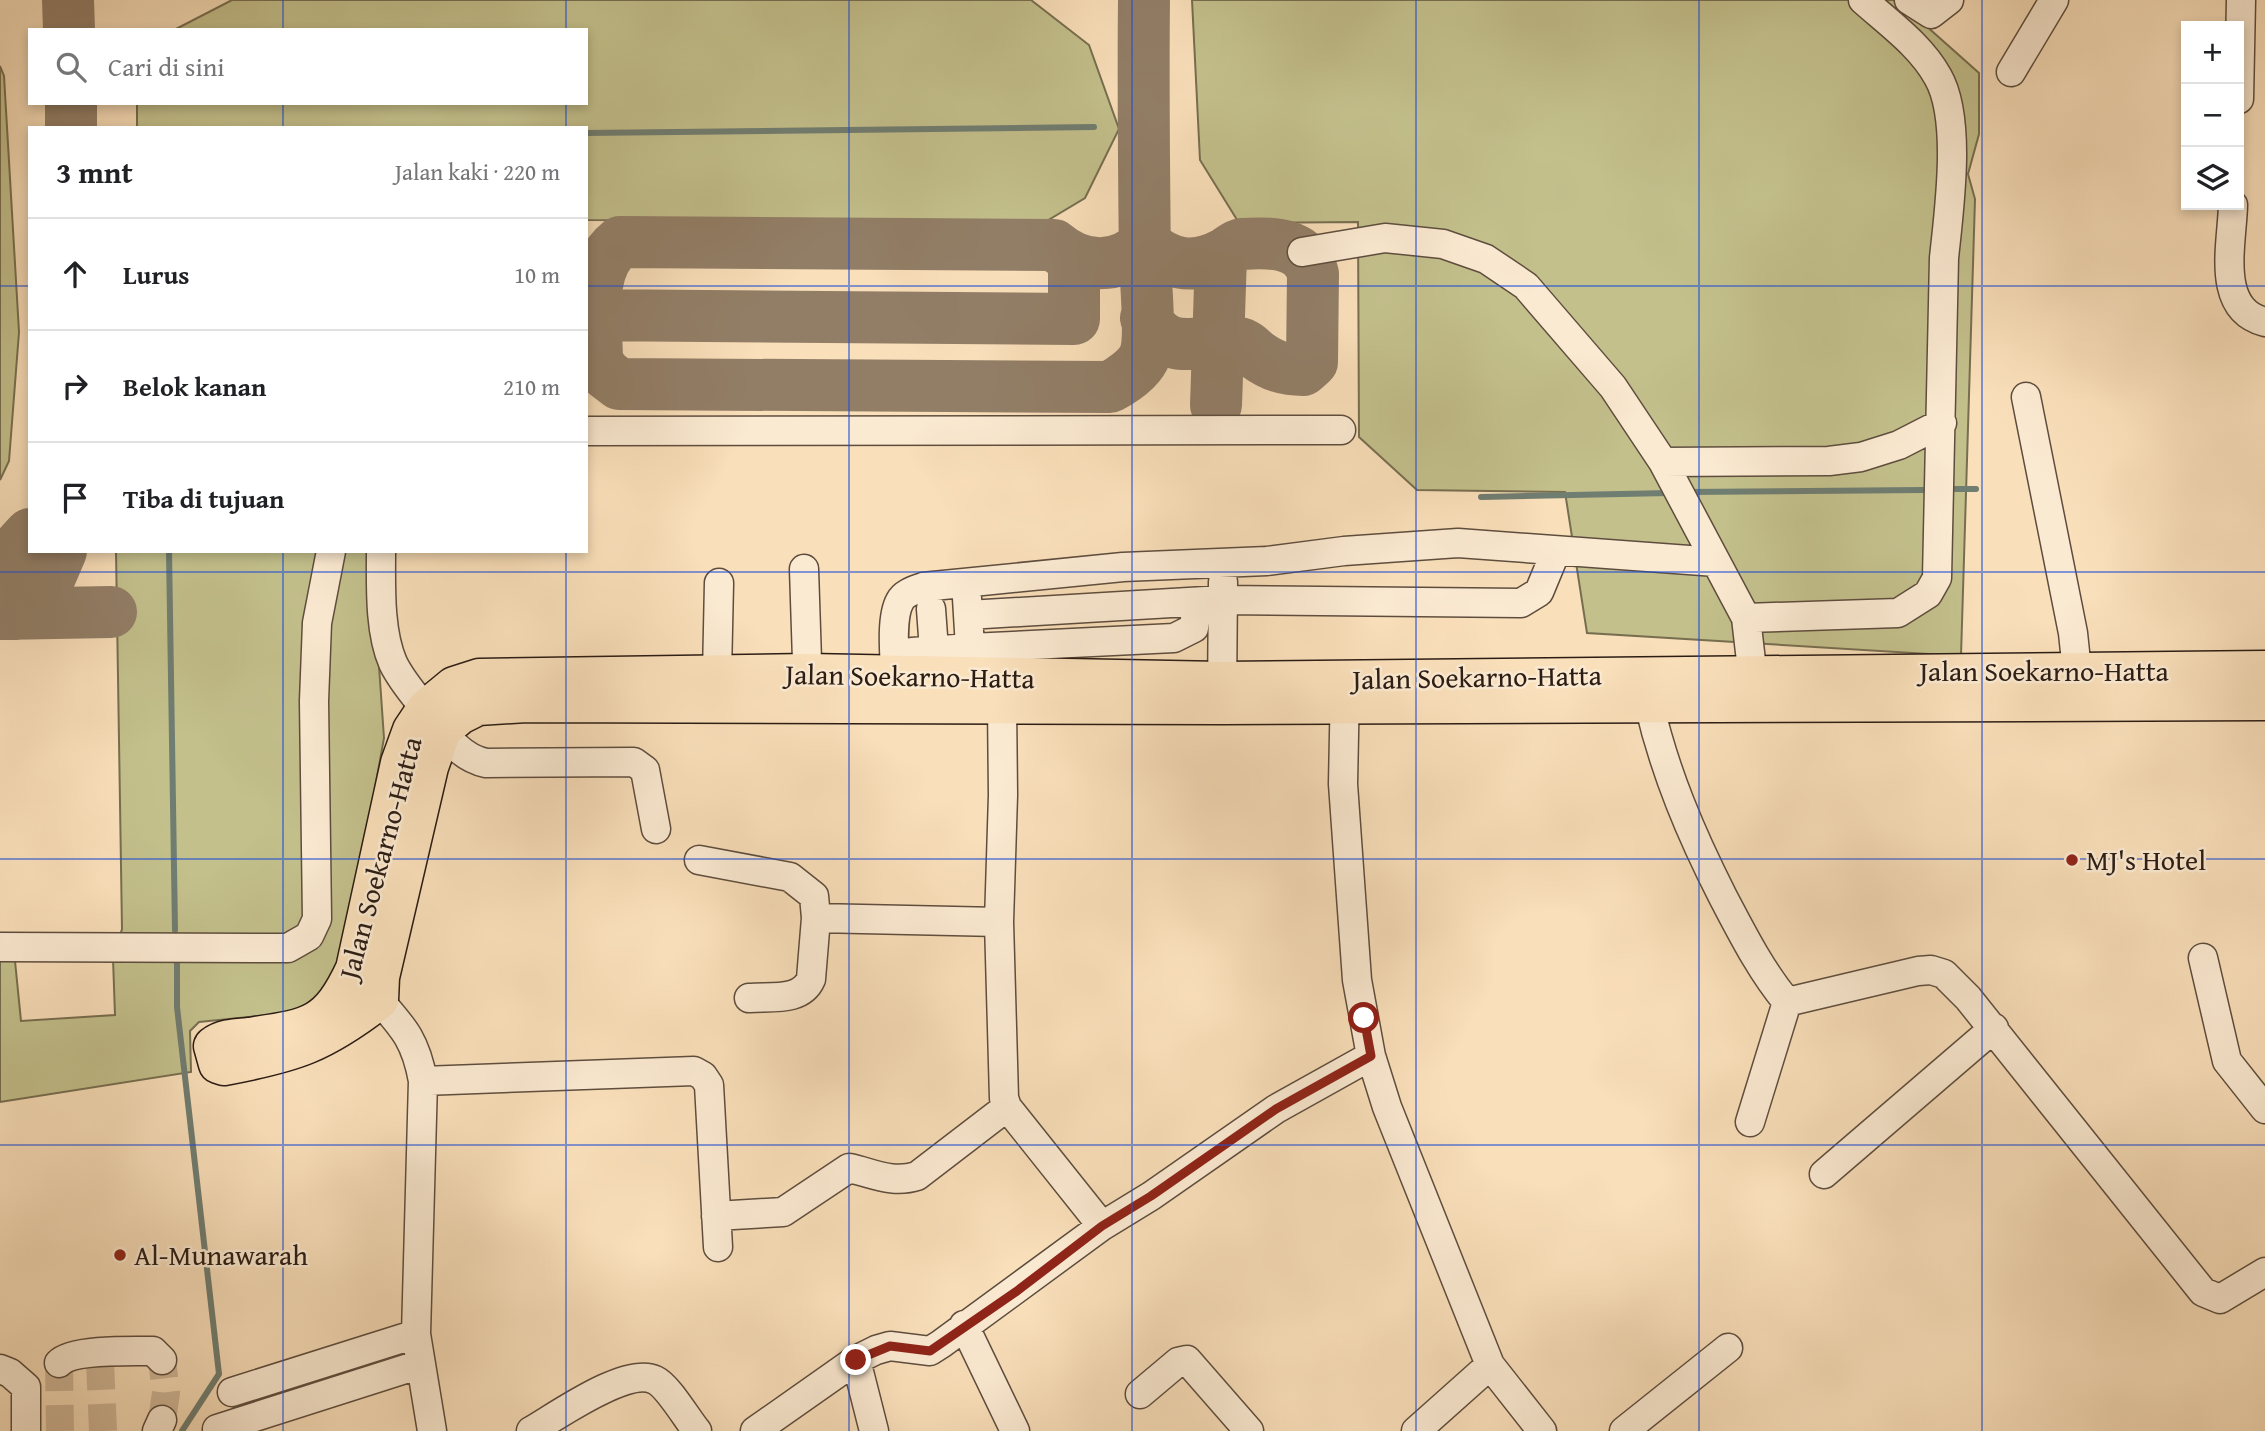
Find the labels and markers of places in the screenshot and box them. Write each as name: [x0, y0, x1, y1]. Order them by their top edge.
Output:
place label: MJ's Hotel: [2086, 839, 2206, 880]
marker: MJ's Hotel: [2064, 852, 2080, 868]
place label: Al-Munawarah: [134, 1234, 308, 1275]
marker: Al-Munawarah: [112, 1247, 128, 1263]

